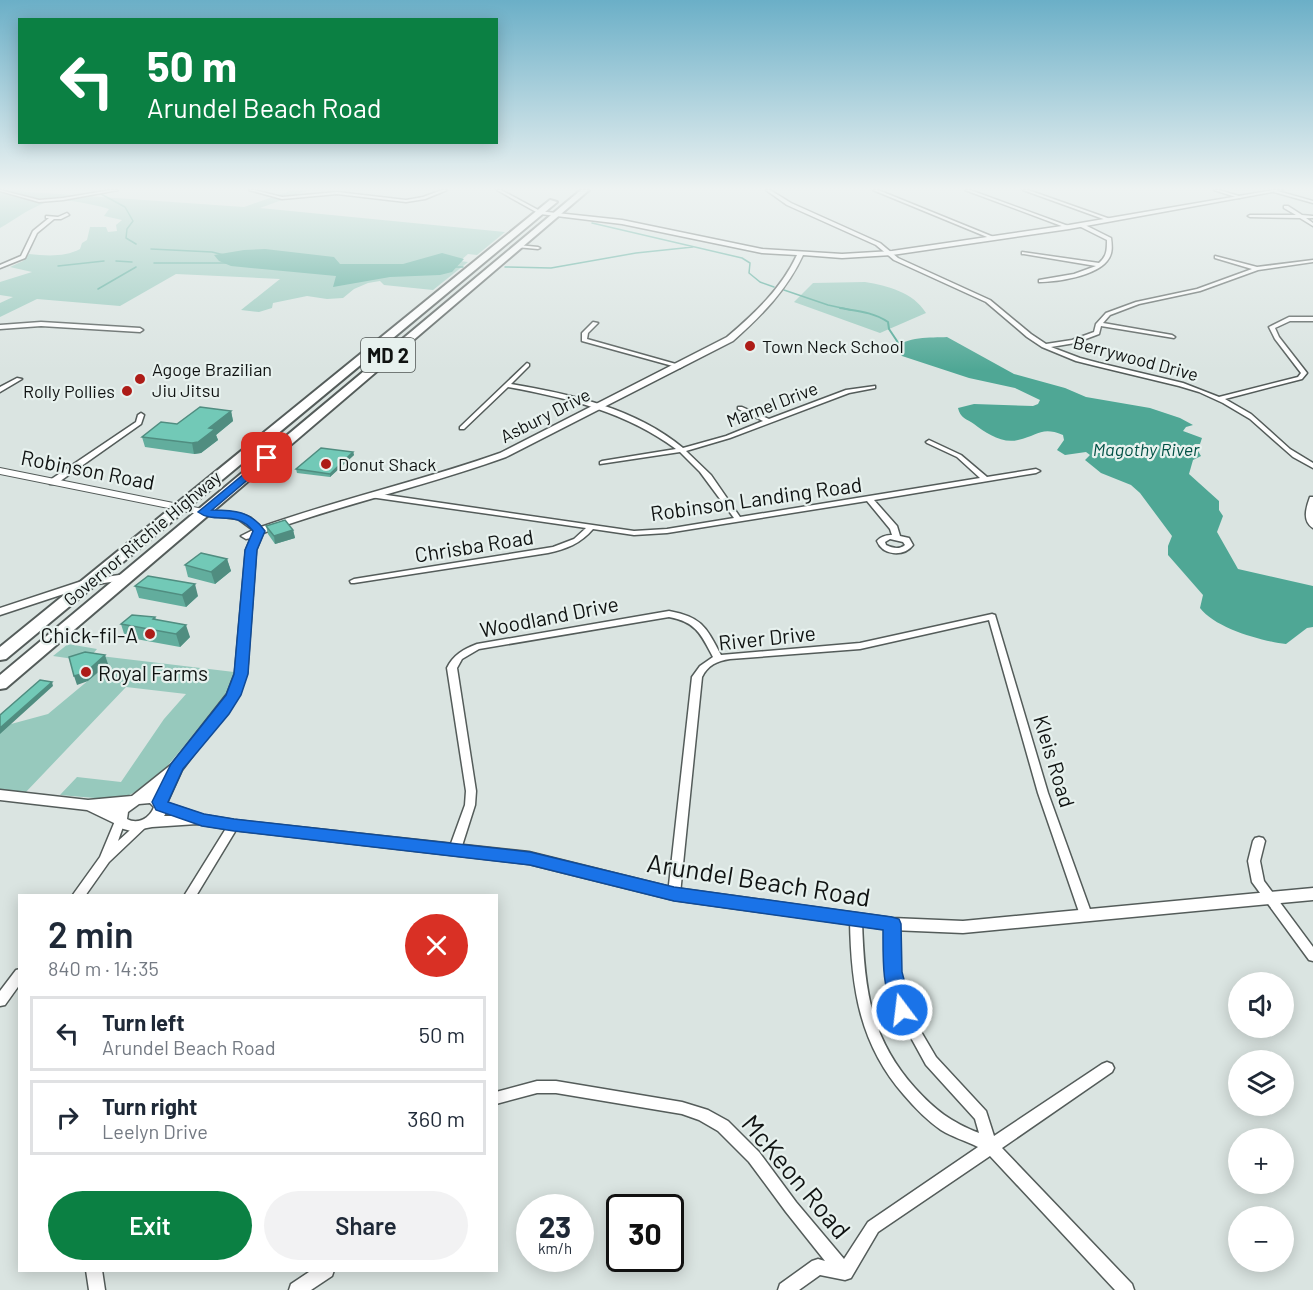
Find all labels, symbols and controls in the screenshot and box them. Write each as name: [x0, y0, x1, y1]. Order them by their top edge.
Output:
text: 50 m: [147, 40, 237, 90]
icon: left: [48, 42, 126, 120]
text: Arundel Beach Road: [147, 91, 381, 123]
street label: Berrywood Drive: [1071, 331, 1201, 385]
place label: Town Neck School: [762, 335, 904, 357]
road number: MD 2: [361, 338, 415, 372]
marker: Town Neck School: [743, 339, 757, 353]
place label: Agoge Brazilian Jiu Jitsu: [152, 358, 272, 401]
marker: Agoge Brazilian Jiu Jitsu: [133, 372, 147, 386]
street label: Marnel Drive: [723, 377, 821, 431]
place label: Rolly Pollies: [23, 380, 115, 402]
street label: Asbury Drive: [496, 383, 594, 447]
marker: Rolly Pollies: [120, 384, 134, 398]
pin: [241, 432, 292, 483]
water label: Magothy River: [1093, 438, 1200, 460]
icon: arrive: [250, 441, 283, 474]
street label: Robinson Road: [19, 444, 157, 494]
place label: Donut Shack: [338, 453, 436, 475]
marker: Donut Shack: [319, 457, 333, 471]
street label: Governor Ritchie Highway: [59, 466, 225, 610]
street label: Robinson Landing Road: [649, 471, 863, 525]
street label: Chrisba Road: [413, 523, 535, 567]
street label: Woodland Drive: [477, 590, 621, 642]
street label: River Drive: [717, 619, 817, 655]
place label: Chick-fil-A: [41, 622, 138, 647]
marker: Chick-fil-A: [143, 627, 157, 641]
place label: Royal Farms: [98, 660, 208, 685]
marker: Royal Farms: [79, 665, 93, 679]
street label: Kleis Road: [1029, 712, 1081, 810]
street label: Arundel Beach Road: [645, 846, 873, 912]
text: 2 min: [48, 912, 134, 955]
button: close: [405, 914, 468, 977]
text: 840 m · 14:35: [48, 956, 159, 980]
map controls: [1228, 972, 1294, 1272]
button: sound: [1228, 972, 1294, 1038]
position arrow: [870, 978, 934, 1042]
text: Turn left: [102, 1009, 185, 1035]
icon: left: [51, 1017, 84, 1050]
text: 50 m: [419, 1021, 465, 1047]
text: Arundel Beach Road: [102, 1035, 276, 1059]
button: layers: [1228, 1050, 1294, 1116]
text: Turn right: [102, 1093, 197, 1119]
icon: right: [51, 1101, 84, 1134]
text: 360 m: [407, 1105, 465, 1131]
street label: McKeon Road: [736, 1108, 858, 1244]
text: Leelyn Drive: [102, 1119, 208, 1143]
button: +: [1228, 1128, 1294, 1194]
button: Exit: [48, 1191, 252, 1260]
button: Share: [264, 1191, 468, 1260]
speed limit sign: 30: [606, 1194, 684, 1272]
button: −: [1228, 1206, 1294, 1272]
text: 23: [539, 1208, 571, 1244]
text: km/h: [538, 1239, 572, 1257]

